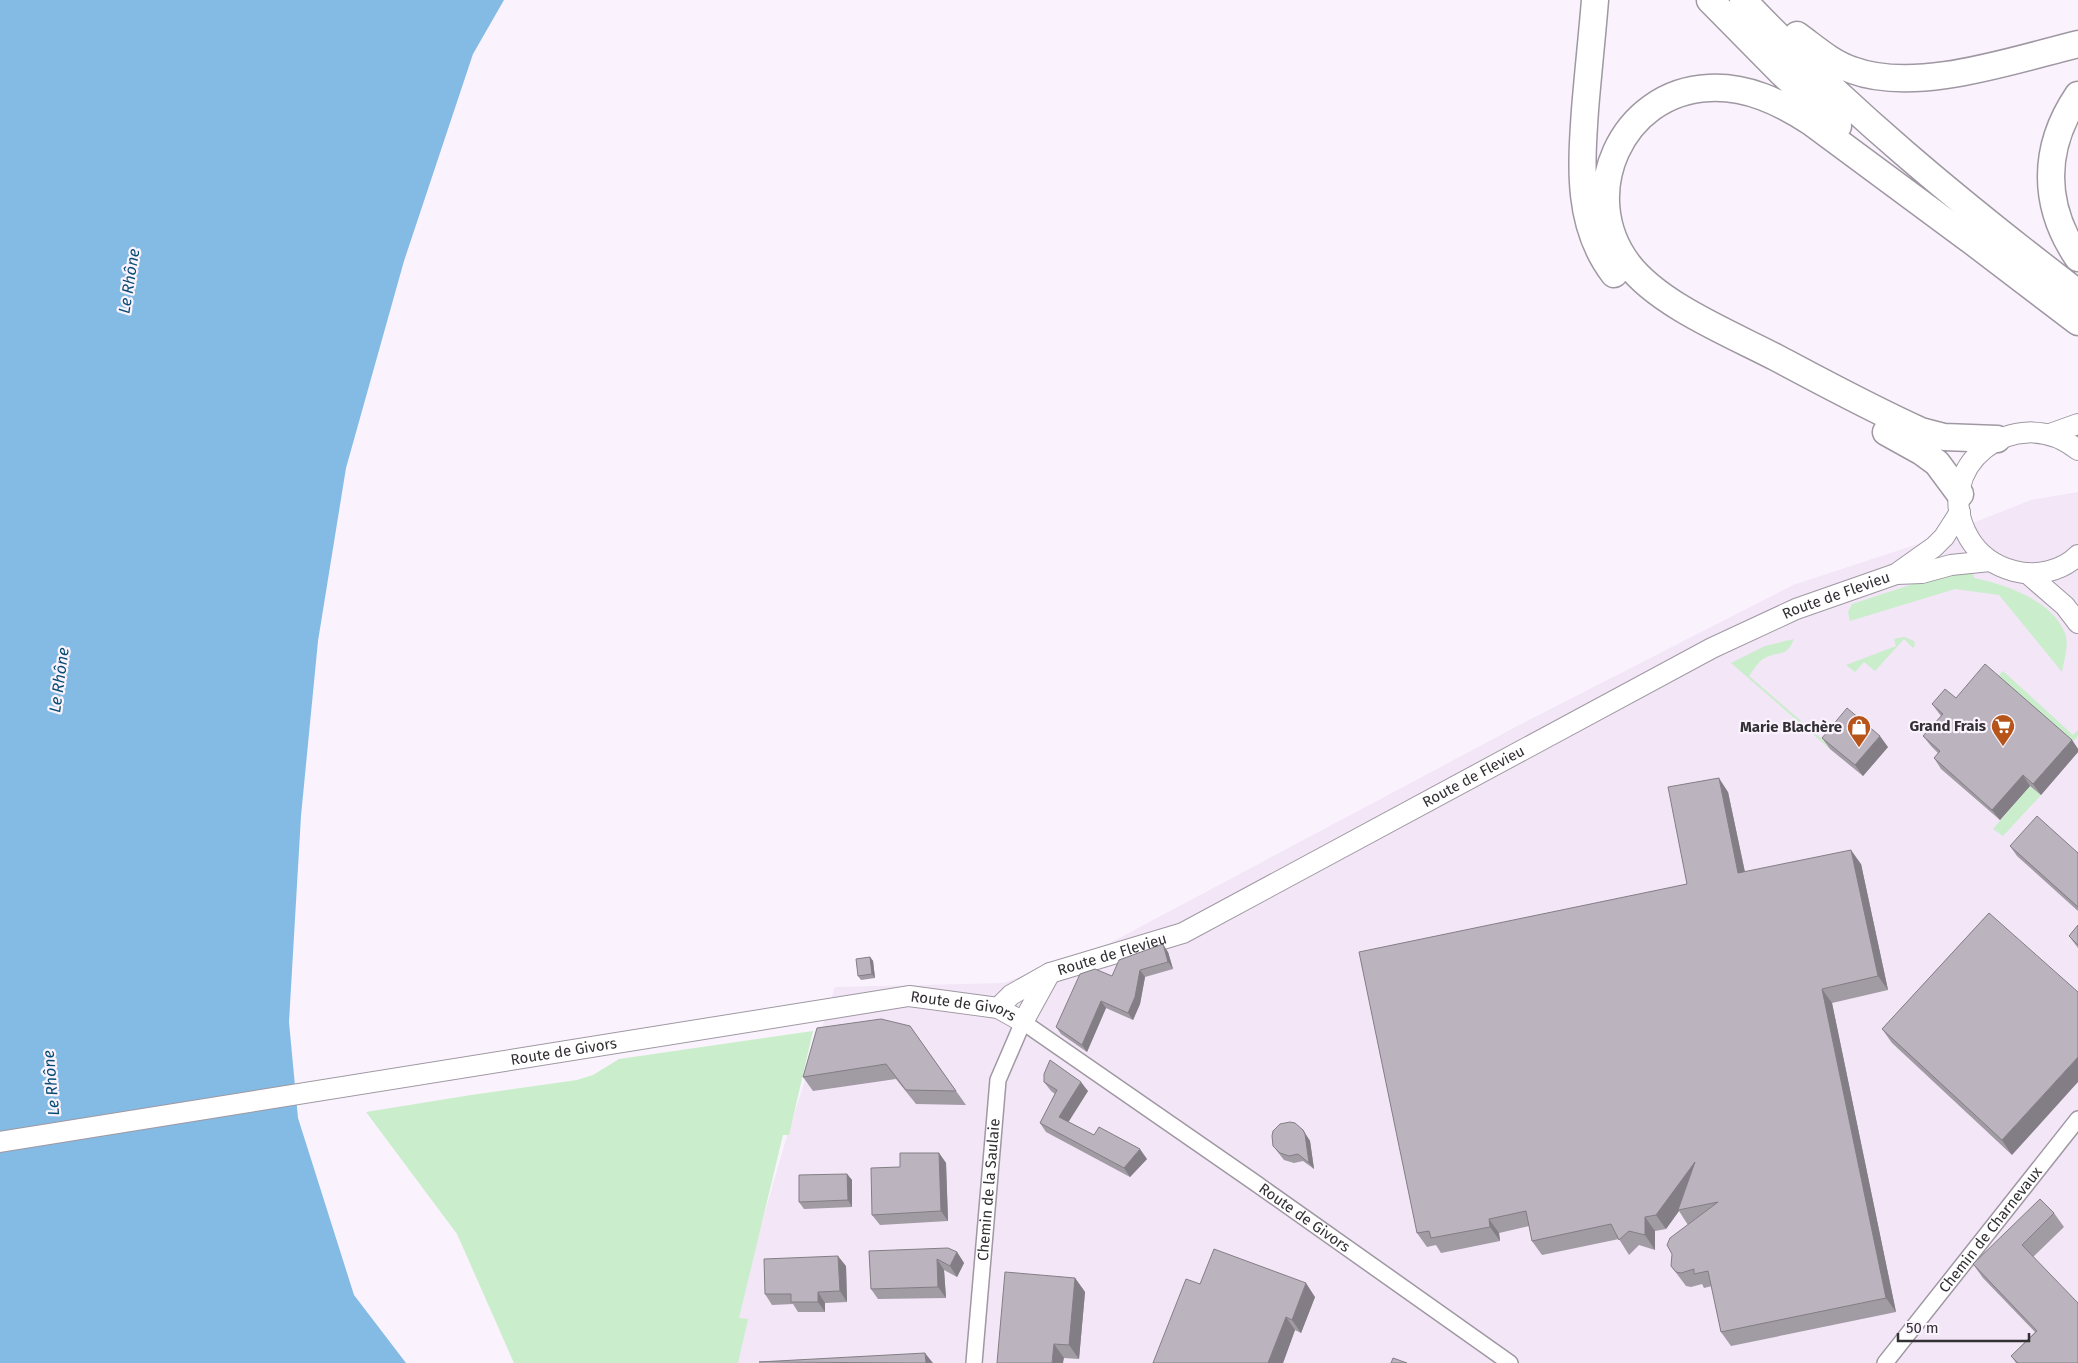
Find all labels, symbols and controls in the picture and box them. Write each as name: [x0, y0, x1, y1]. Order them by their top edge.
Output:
water label: Le Rhône: [114, 247, 144, 315]
street label: Route de Flevieu: [1779, 568, 1892, 623]
water label: Le Rhône: [45, 646, 73, 714]
supermarket icon: Grand Frais: [1990, 713, 2016, 747]
shop icon: Marie Blachère: [1846, 714, 1872, 748]
place label: Grand Frais: [1909, 717, 1986, 735]
place label: Marie Blachère: [1740, 718, 1842, 736]
street label: Route de Flevieu: [1419, 742, 1528, 811]
street label: Route de Flevieu: [1055, 929, 1169, 979]
street label: Route de Givors: [909, 987, 1019, 1025]
street label: Route de Givors: [509, 1034, 618, 1069]
water label: Le Rhône: [39, 1050, 63, 1116]
street label: Chemin de la Saulaie: [974, 1118, 1004, 1262]
street label: Chemin de Charnevaux: [1935, 1163, 2046, 1296]
street label: Route de Givors: [1255, 1179, 1353, 1256]
scale bar: [1898, 1310, 2029, 1342]
text: 50 m: [1906, 1319, 1939, 1337]

